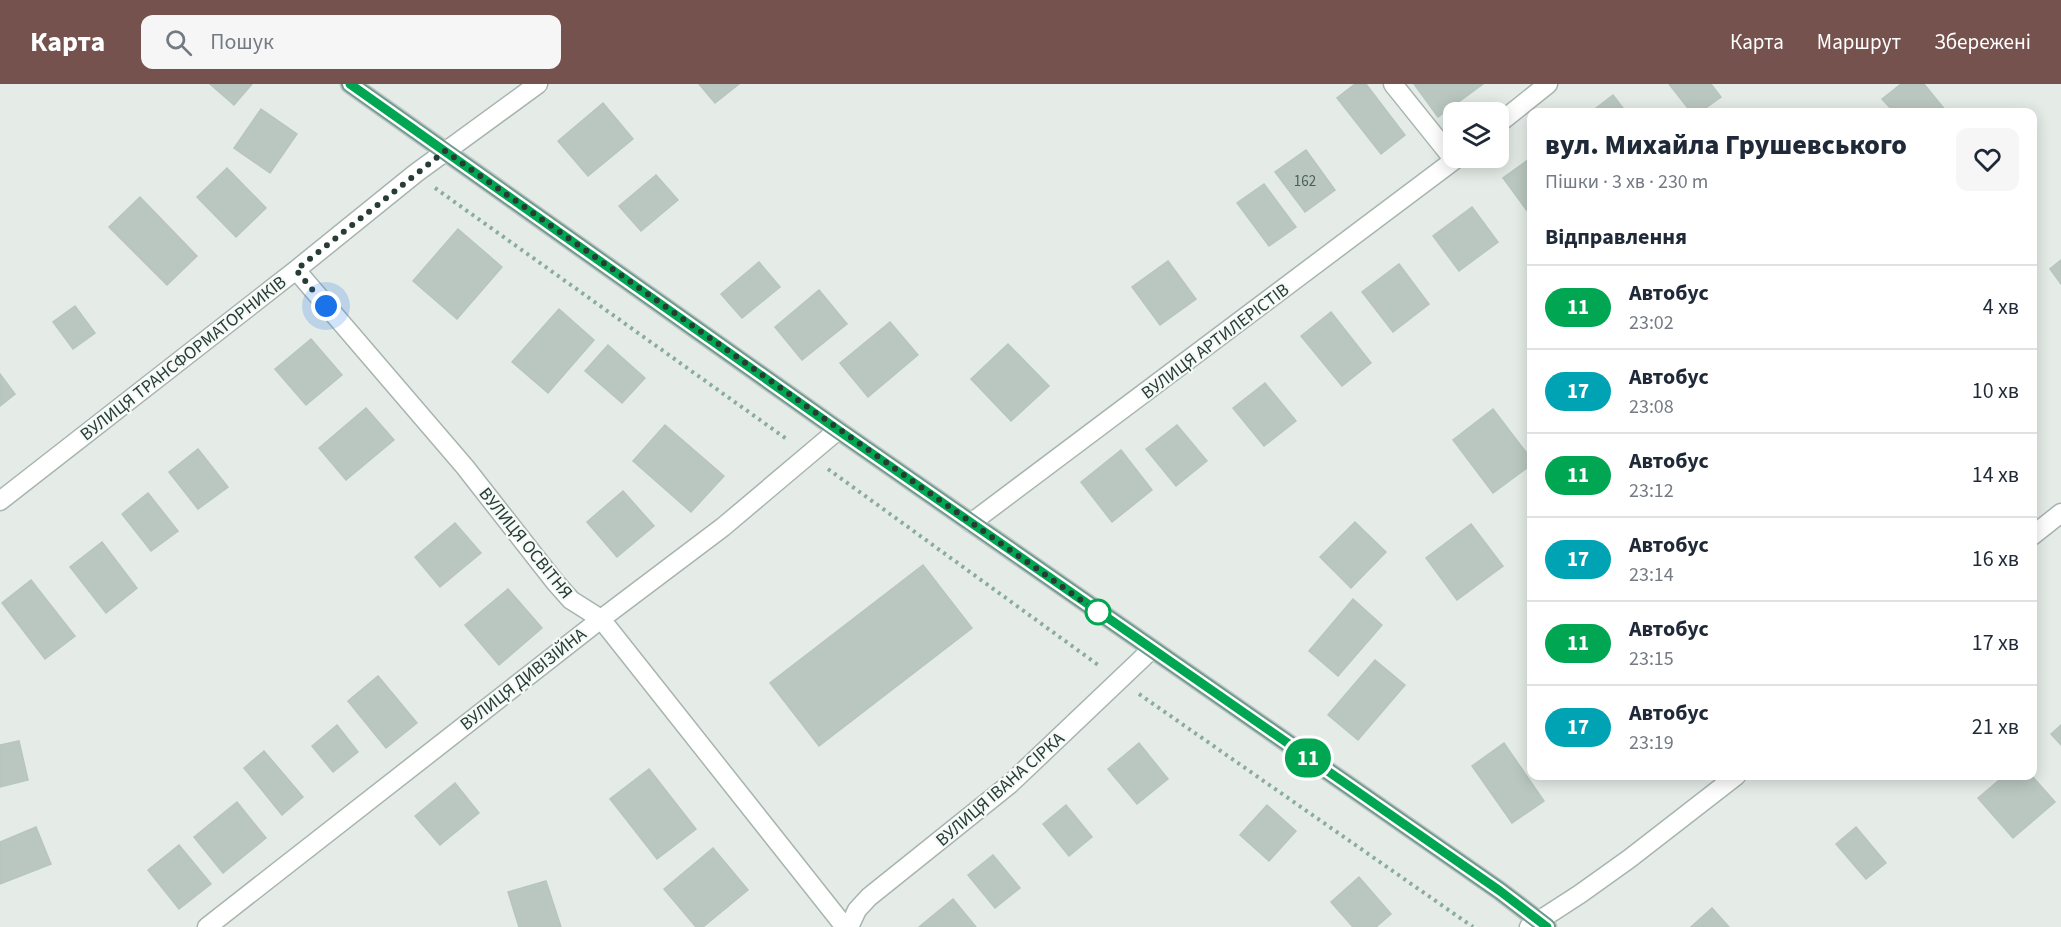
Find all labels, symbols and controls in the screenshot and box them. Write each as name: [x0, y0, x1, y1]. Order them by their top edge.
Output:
search box: [141, 15, 561, 69]
text: Карта: [30, 22, 105, 62]
icon: search: [162, 26, 195, 59]
text: Пошук: [210, 26, 274, 58]
text: Карта: [1730, 27, 1784, 57]
text: Маршрут: [1817, 27, 1901, 57]
text: Збережені: [1934, 27, 2031, 57]
map controls: [1443, 102, 1509, 168]
button: layers: [1443, 102, 1509, 168]
text: вул. Михайла Грушевського: [1545, 125, 1907, 165]
button: heart: [1956, 128, 2019, 191]
text: Пішки · 3 хв · 230 m: [1545, 168, 1708, 196]
house number: 162: [1294, 171, 1316, 192]
text: Відправлення: [1545, 221, 1687, 253]
street label: ВУЛИЦЯ ТРАНСФОРМАТОРНИКІВ: [75, 270, 292, 447]
street label: ВУЛИЦЯ АРТИЛЕРІСТІВ: [1136, 277, 1294, 405]
text: Автобус: [1629, 277, 1709, 309]
your location: [311, 291, 341, 321]
text: 4 хв: [1983, 291, 2019, 323]
text: 11: [1567, 292, 1589, 322]
text: 23:02: [1629, 309, 1674, 337]
text: Автобус: [1629, 361, 1709, 393]
text: 10 хв: [1972, 375, 2019, 407]
text: 17: [1567, 376, 1589, 406]
text: 23:08: [1629, 393, 1674, 421]
text: Автобус: [1629, 445, 1709, 477]
text: 14 хв: [1972, 459, 2019, 491]
text: 11: [1567, 460, 1589, 490]
text: 23:12: [1629, 477, 1674, 505]
street label: ВУЛИЦЯ ОСВІТНЯ: [473, 482, 578, 604]
text: Автобус: [1629, 529, 1709, 561]
text: 16 хв: [1972, 543, 2019, 575]
text: 17: [1567, 544, 1589, 574]
text: 23:14: [1629, 561, 1674, 589]
unlabelled marker: [1085, 599, 1111, 625]
text: Автобус: [1629, 613, 1709, 645]
street label: ВУЛИЦЯ ДИВІЗІЙНА: [455, 622, 592, 737]
text: 17 хв: [1972, 627, 2019, 659]
text: 11: [1567, 628, 1589, 658]
text: 23:15: [1629, 645, 1674, 673]
text: Автобус: [1629, 697, 1709, 729]
text: 21 хв: [1972, 711, 2019, 743]
text: 17: [1567, 712, 1589, 742]
street label: ВУЛИЦЯ ІВАНА СІРКА: [931, 726, 1070, 852]
text: 23:19: [1629, 729, 1674, 757]
line badge: 11: [1281, 738, 1335, 778]
text: 11: [1297, 743, 1319, 773]

